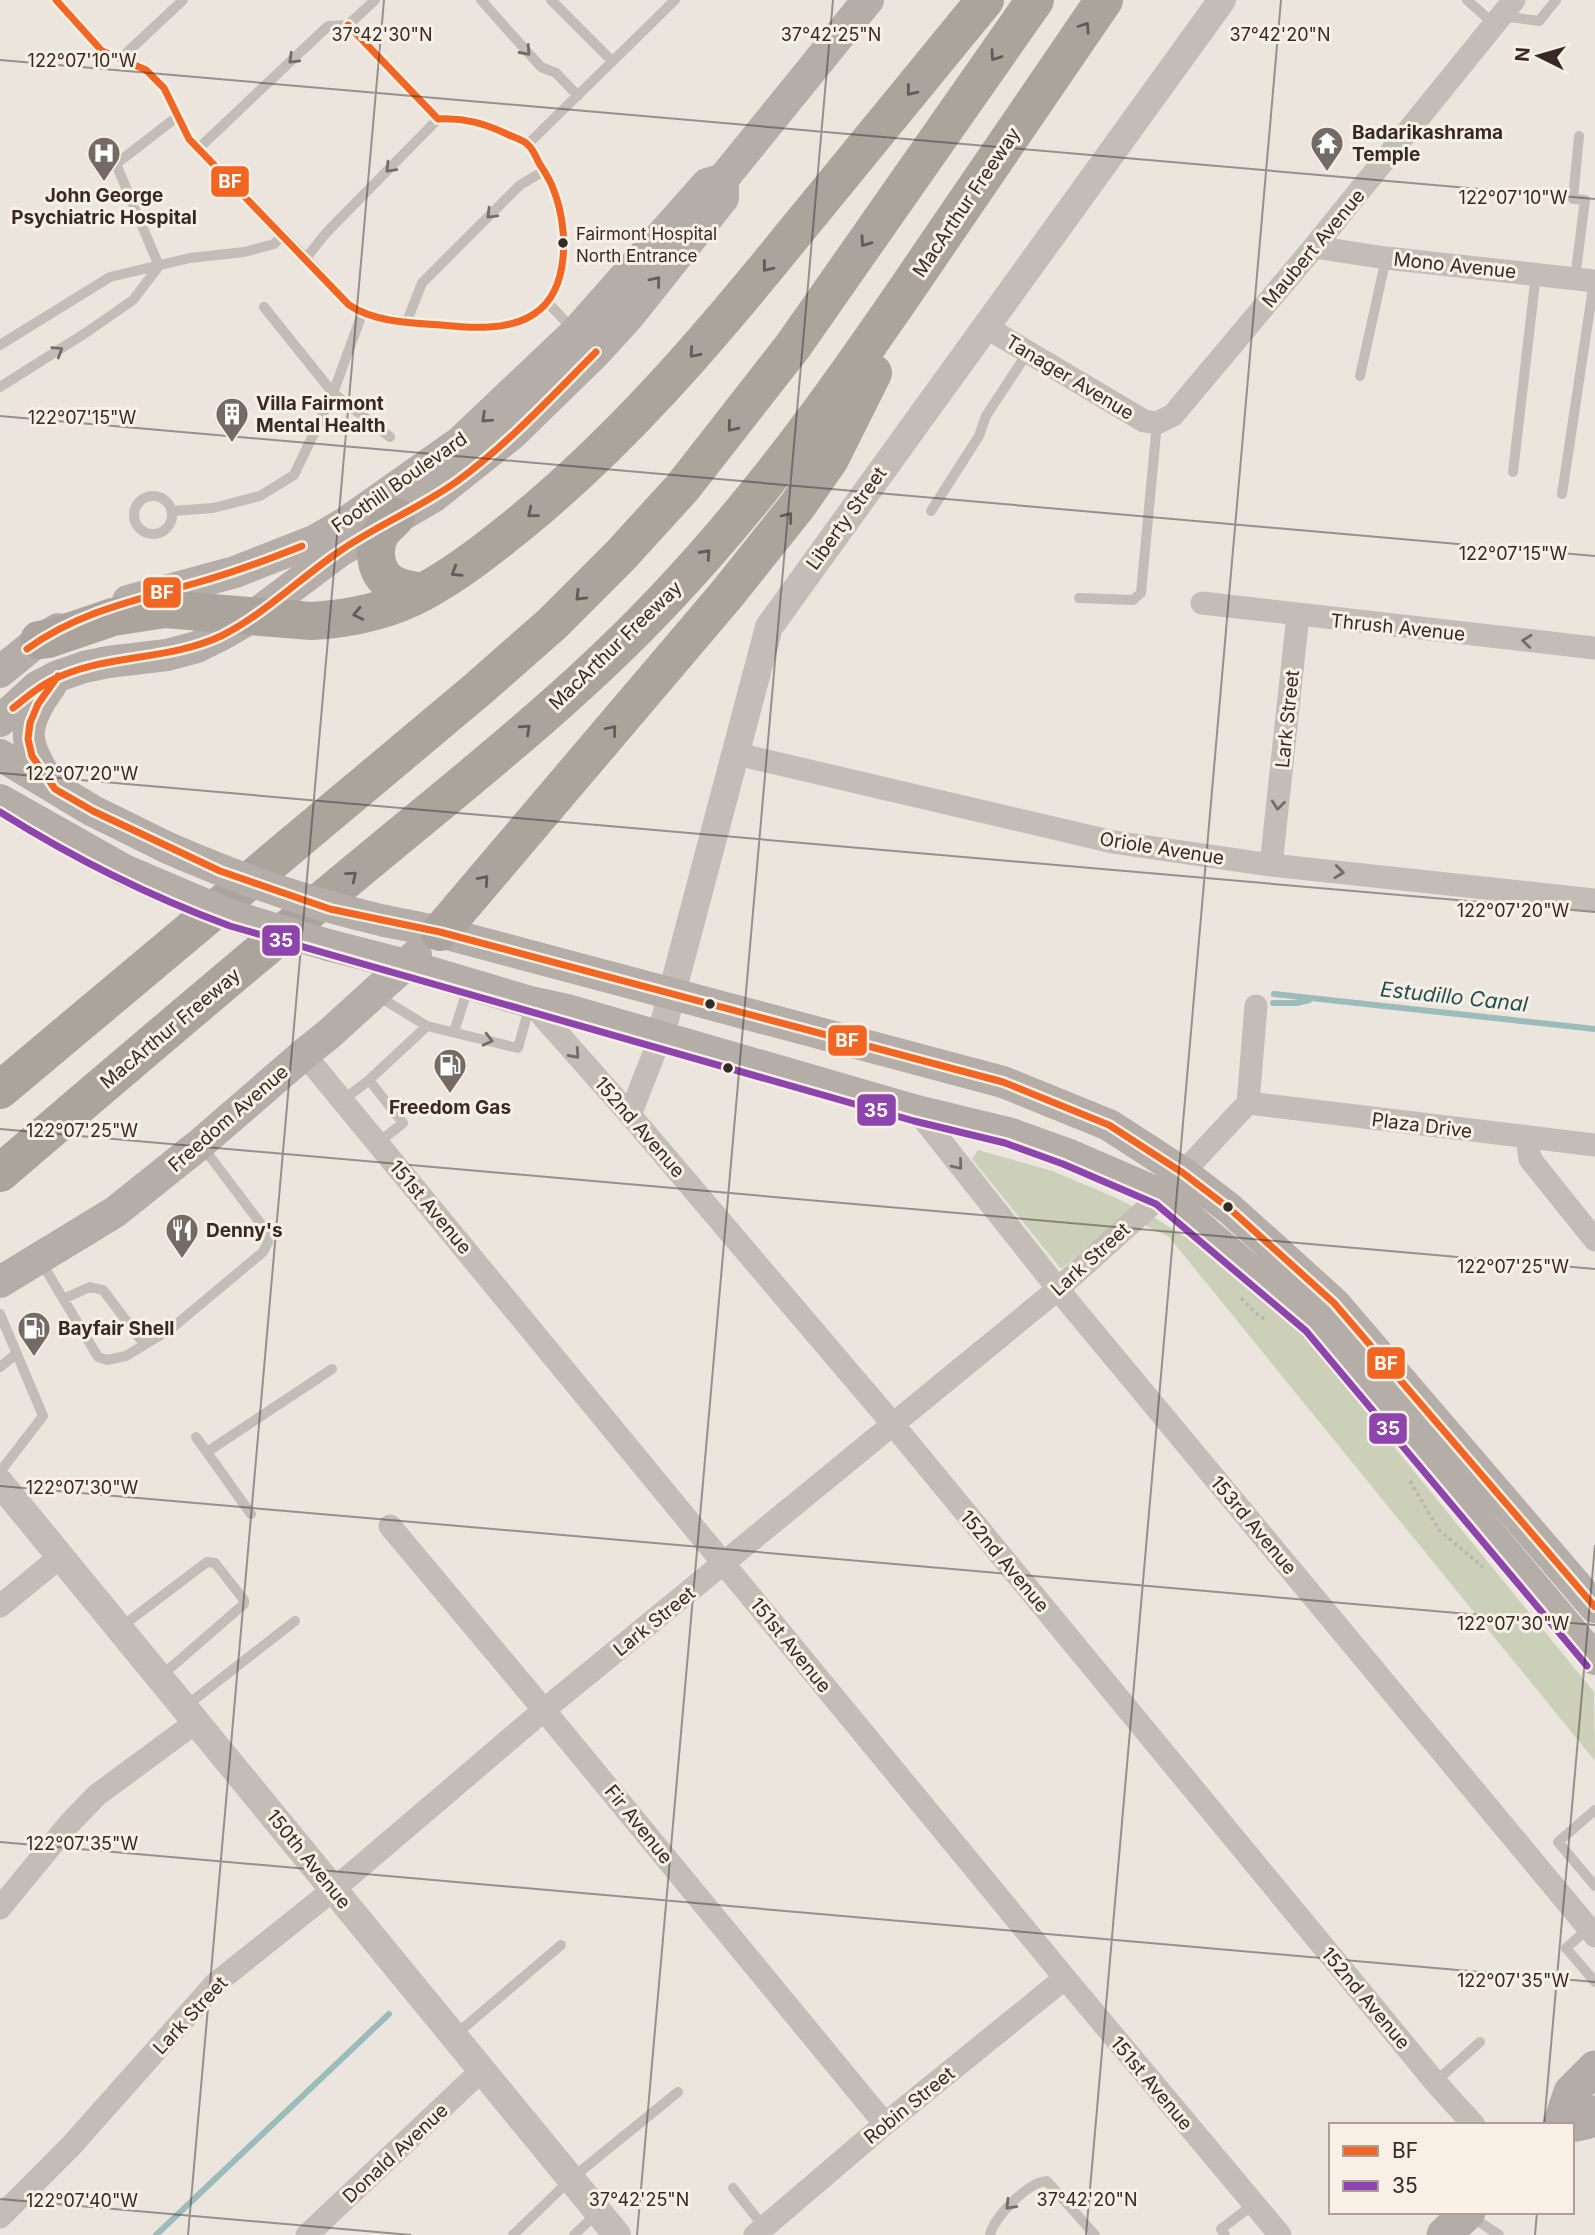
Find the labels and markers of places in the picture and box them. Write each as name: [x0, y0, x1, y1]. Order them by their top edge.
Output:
place label: Badarikashrama Temple: [1352, 121, 1503, 166]
temple icon: Badarikashrama Temple: [1308, 124, 1346, 173]
hospital icon: John George Psychiatric Hospital: [85, 134, 123, 183]
place label: John George Psychiatric Hospital: [11, 184, 197, 229]
place label: Fairmont Hospital North Entrance: [576, 224, 717, 266]
marker: Fairmont Hospital North Entrance: [556, 236, 570, 250]
place label: Villa Fairmont Mental Health: [256, 392, 386, 437]
building icon: Villa Fairmont Mental Health: [213, 395, 251, 444]
unlabelled marker: [703, 997, 717, 1011]
fuel station icon: Freedom Gas: [431, 1046, 469, 1095]
unlabelled marker: [721, 1061, 735, 1075]
place label: Freedom Gas: [389, 1096, 511, 1119]
unlabelled marker: [1221, 1200, 1235, 1214]
restaurant icon: Denny's: [163, 1211, 201, 1260]
place label: Denny's: [206, 1219, 283, 1242]
fuel station icon: Bayfair Shell: [15, 1309, 53, 1358]
place label: Bayfair Shell: [58, 1317, 175, 1340]

